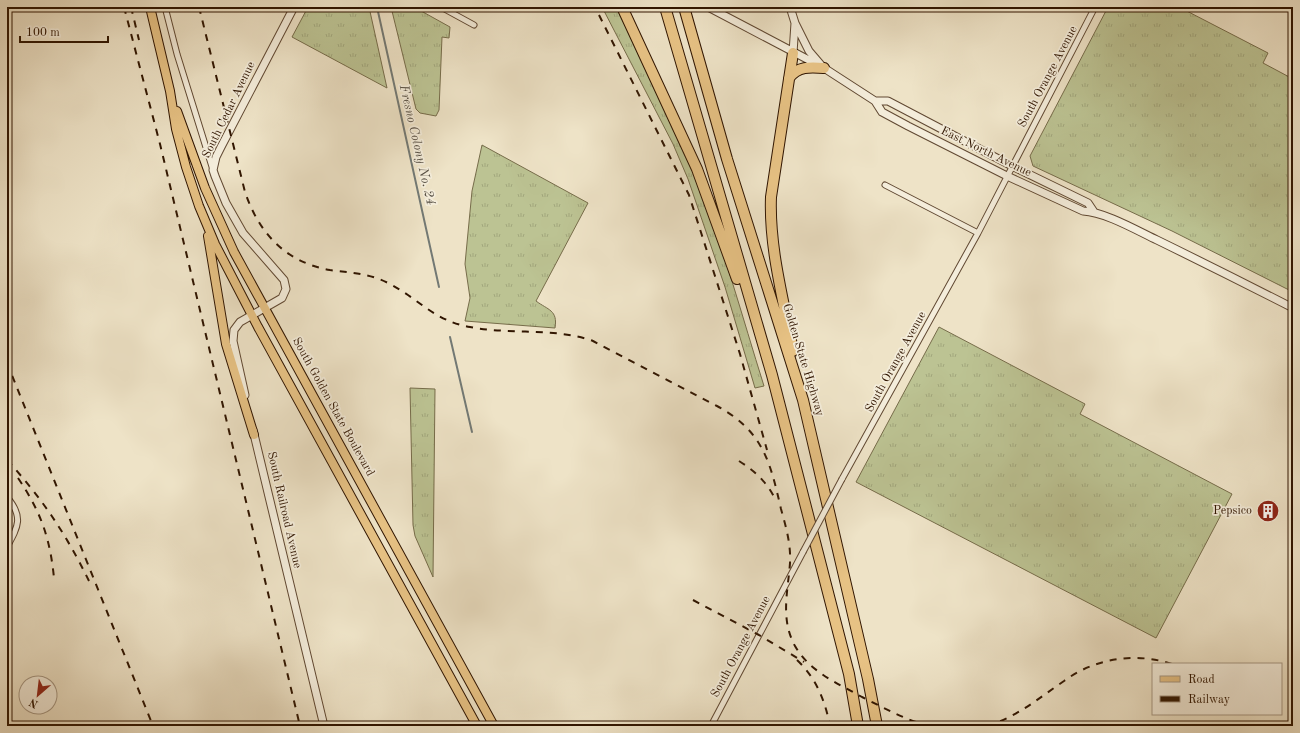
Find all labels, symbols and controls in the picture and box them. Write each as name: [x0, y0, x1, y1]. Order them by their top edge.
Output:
scale bar: [20, 18, 108, 44]
street label: South Orange Avenue: [1016, 24, 1080, 130]
text: 100 m: [26, 27, 60, 39]
street label: South Cedar Avenue: [200, 59, 258, 160]
water label: Fresno Colony No. 24: [397, 83, 437, 207]
street label: East North Avenue: [939, 125, 1034, 179]
street label: Golden State Highway: [780, 302, 826, 418]
street label: South Orange Avenue: [863, 309, 929, 414]
street label: South Golden State Boulevard: [290, 336, 376, 478]
street label: South Railroad Avenue: [265, 450, 303, 570]
building icon: Pepsico: [1255, 498, 1281, 524]
place label: Pepsico: [1213, 505, 1252, 517]
street label: South Orange Avenue: [709, 594, 773, 700]
legend: [1152, 663, 1282, 715]
text: Road: [1188, 674, 1215, 686]
north arrow: [18, 675, 58, 715]
text: Railway: [1188, 694, 1231, 706]
text: N: [27, 695, 40, 709]

